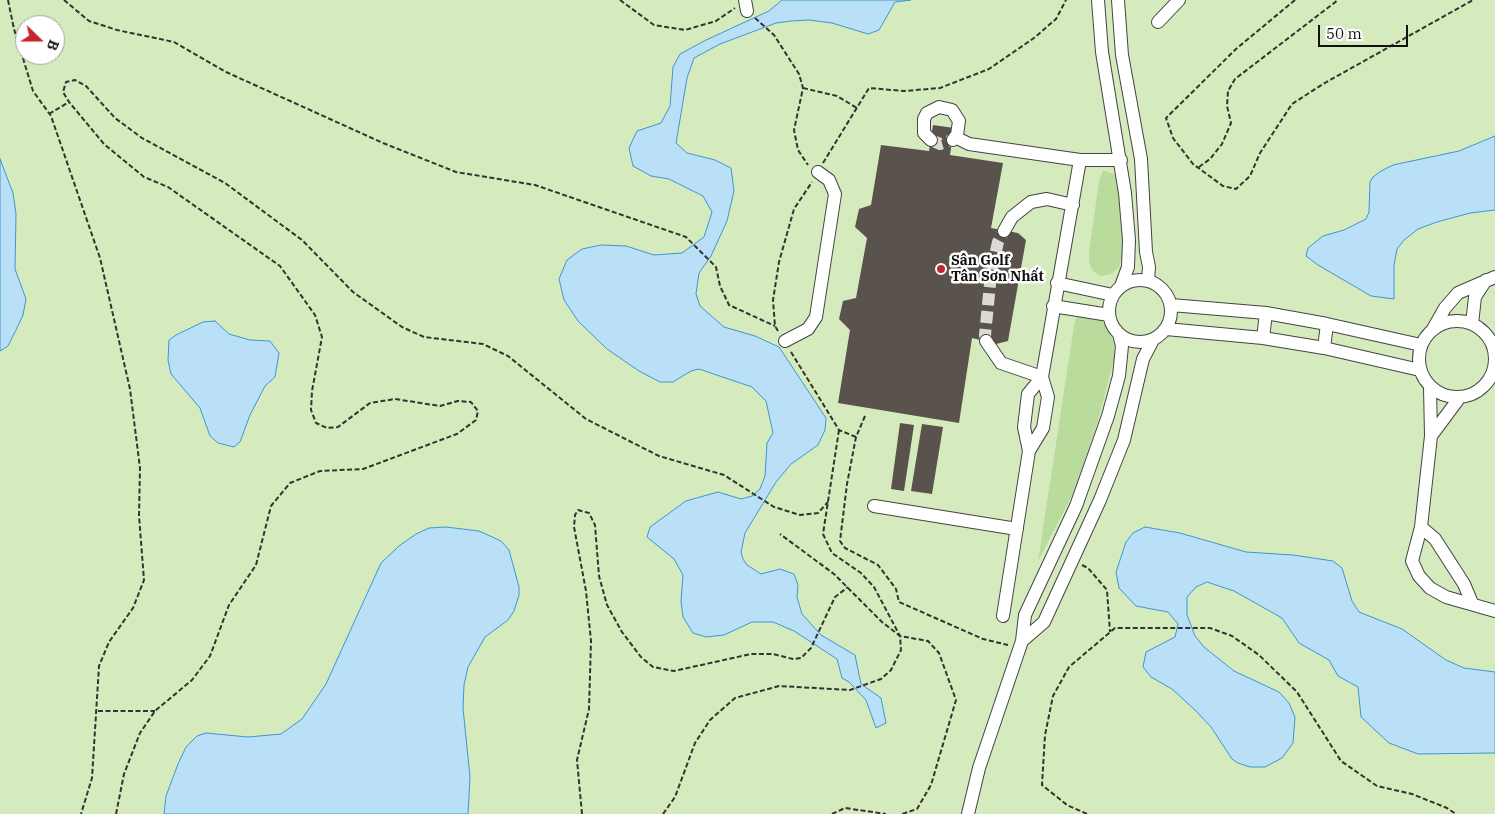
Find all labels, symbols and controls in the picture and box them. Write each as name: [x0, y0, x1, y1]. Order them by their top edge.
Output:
north arrow: [15, 15, 65, 65]
scale bar: [1320, 15, 1410, 47]
text: 50 m: [1326, 24, 1362, 43]
text: B: [43, 37, 63, 53]
place label: Sân Golf Tân Sơn Nhất: [951, 253, 1044, 286]
marker: Sân Golf Tân Sơn Nhất: [935, 263, 947, 275]

